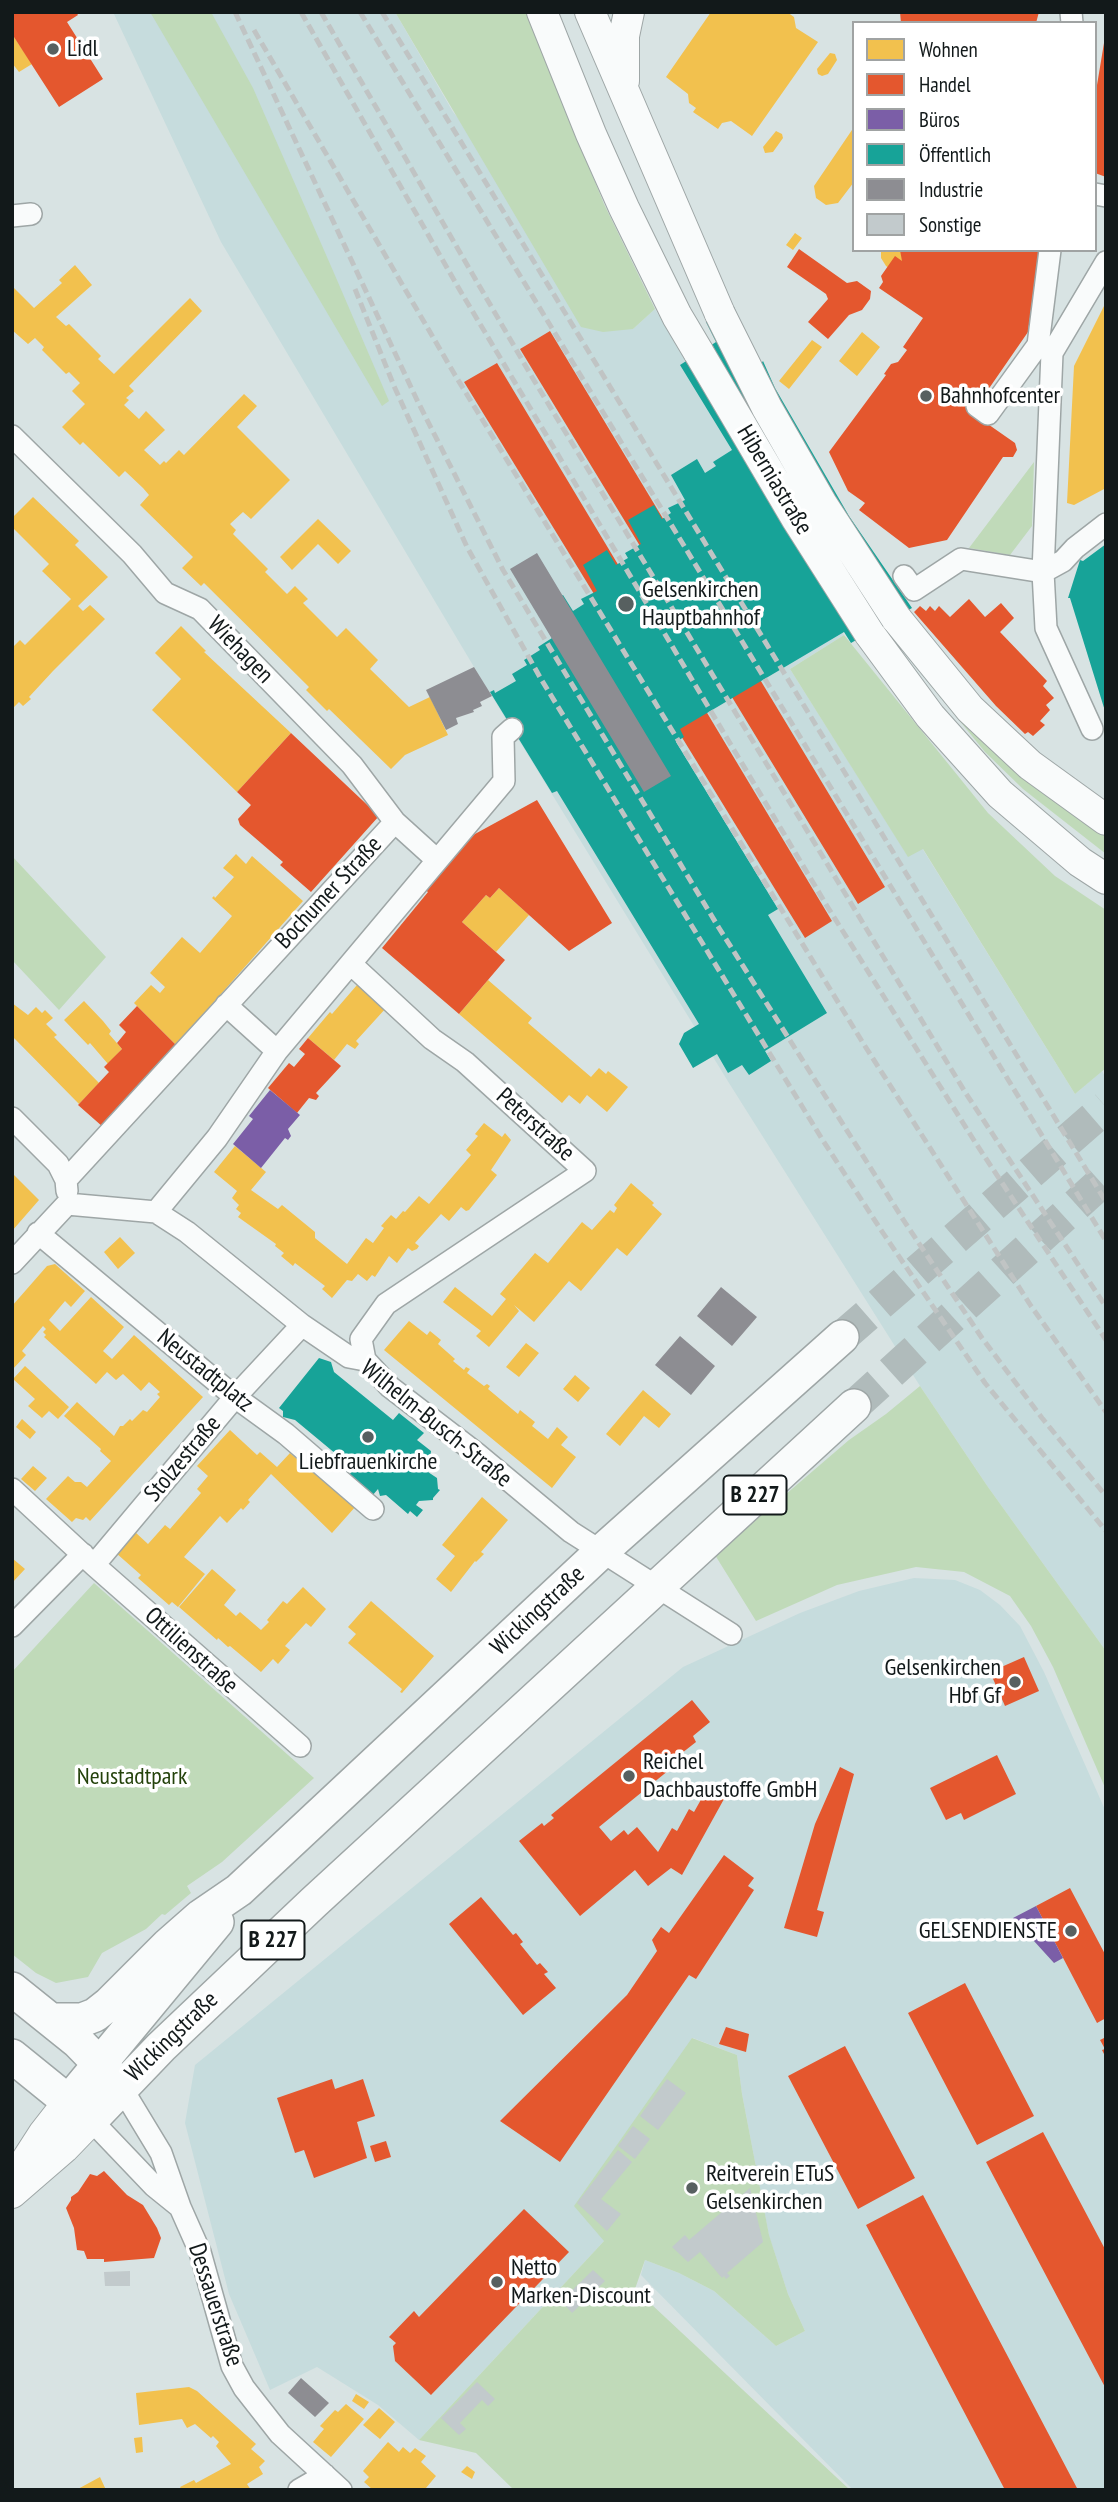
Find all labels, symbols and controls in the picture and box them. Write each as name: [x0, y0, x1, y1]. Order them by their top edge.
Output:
legend: [852, 21, 1097, 252]
place label: Lidl: [67, 35, 98, 63]
text: Wohnen: [919, 36, 978, 63]
marker: Lidl: [45, 41, 61, 57]
text: Handel: [919, 71, 971, 98]
text: Büros: [919, 106, 960, 133]
text: Öffentlich: [919, 141, 991, 168]
text: Industrie: [919, 176, 983, 203]
text: Sonstige: [919, 211, 981, 238]
place label: Bahnhofcenter: [940, 382, 1060, 410]
marker: Bahnhofcenter: [918, 388, 934, 404]
street label: Hiberniastraße: [730, 420, 818, 540]
place label: Gelsenkirchen Hauptbahnhof: [642, 576, 760, 632]
marker: Gelsenkirchen Hauptbahnhof: [616, 594, 636, 614]
street label: Wiehagen: [201, 610, 279, 690]
street label: Bochumer Straße: [270, 831, 388, 955]
street label: Peterstraße: [490, 1082, 580, 1168]
street label: Neustadtplatz: [151, 1323, 259, 1419]
street label: Wilhelm-Busch-Straße: [355, 1354, 517, 1494]
street label: Stolzestraße: [139, 1410, 227, 1508]
marker: Liebfrauenkirche: [360, 1429, 376, 1445]
place label: Liebfrauenkirche: [299, 1448, 437, 1476]
road number: B 227: [724, 1476, 786, 1514]
street label: Wickingstraße: [485, 1560, 591, 1662]
street label: Ottilienstraße: [139, 1602, 243, 1700]
place label: Gelsenkirchen Hbf Gf: [884, 1654, 1001, 1710]
marker: Gelsenkirchen Hbf Gf: [1007, 1674, 1023, 1690]
place label: Reichel Dachbaustoffe GmbH: [643, 1748, 817, 1804]
park label: Neustadtpark: [77, 1763, 187, 1791]
marker: Reichel Dachbaustoffe GmbH: [621, 1768, 637, 1784]
place label: GELSENDIENSTE: [919, 1917, 1057, 1945]
road number: B 227: [242, 1921, 304, 1960]
marker: GELSENDIENSTE: [1063, 1923, 1079, 1939]
street label: Wickingstraße: [120, 1986, 224, 2088]
place label: Reitverein ETuS Gelsenkirchen: [706, 2160, 834, 2216]
marker: Reitverein ETuS Gelsenkirchen: [684, 2180, 700, 2196]
street label: Dessauerstraße: [182, 2240, 248, 2370]
place label: Netto Marken-Discount: [511, 2254, 651, 2310]
marker: Netto Marken-Discount: [489, 2274, 505, 2290]

